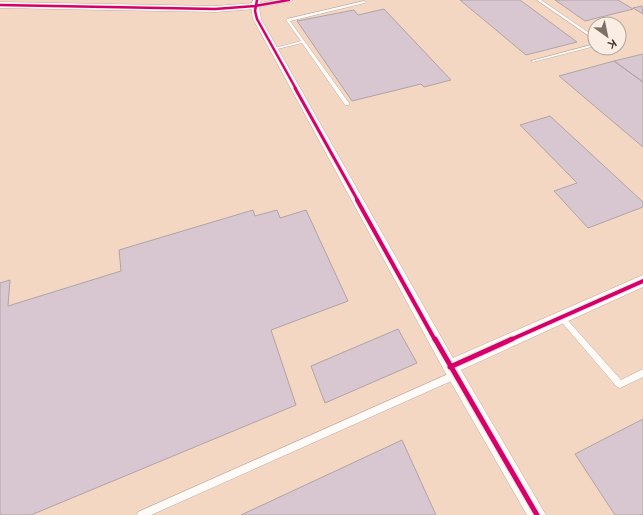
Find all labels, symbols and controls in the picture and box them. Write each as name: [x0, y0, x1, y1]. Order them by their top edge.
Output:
north arrow: [587, 16, 627, 56]
text: K: [606, 37, 619, 52]

